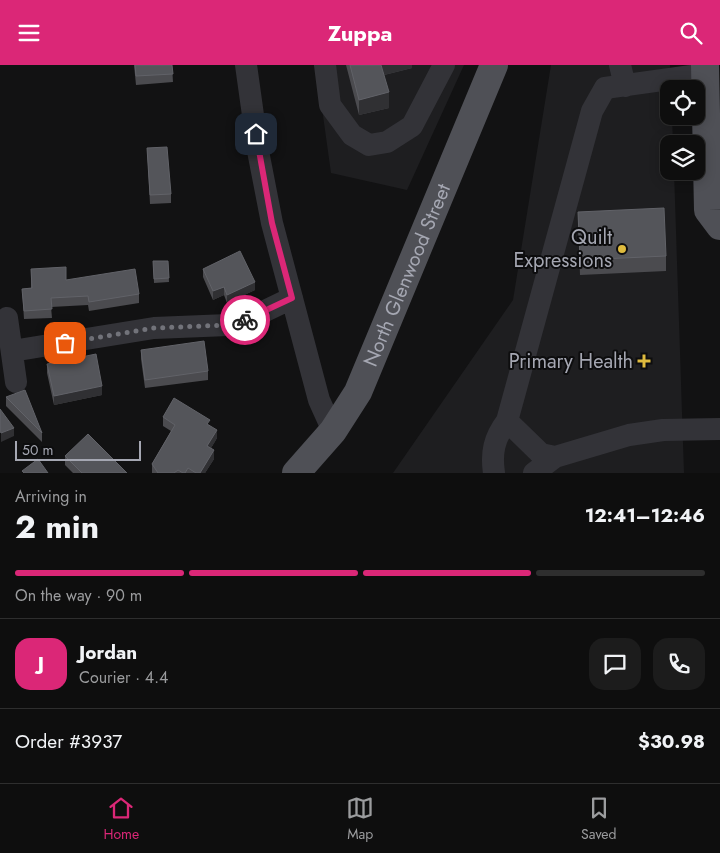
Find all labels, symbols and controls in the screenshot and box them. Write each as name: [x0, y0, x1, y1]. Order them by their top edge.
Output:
text: Zuppa: [328, 17, 392, 49]
icon: menu: [15, 19, 43, 47]
icon: search: [677, 19, 705, 47]
map controls: [660, 80, 705, 180]
button: locate: [660, 80, 705, 125]
pin: [235, 113, 277, 155]
icon: home: [242, 120, 270, 148]
button: layers: [660, 135, 705, 180]
street label: North Glenwood Street: [356, 179, 458, 371]
place label: Quilt Expressions: [514, 223, 612, 275]
marker: Quilt Expressions: [616, 243, 628, 255]
courier: [220, 295, 270, 345]
icon: bike: [231, 306, 259, 334]
pin: [44, 322, 86, 364]
icon: bag: [51, 329, 79, 357]
place label: Primary Health: [509, 347, 633, 376]
marker: Primary Health: [637, 354, 651, 368]
scale bar: [15, 438, 141, 461]
text: 50 m: [22, 440, 53, 460]
text: Arriving in: [15, 485, 87, 508]
text: 12:41–12:46: [585, 502, 705, 529]
text: 2 min: [15, 504, 99, 550]
text: On the way · 90 m: [15, 584, 142, 607]
button: chat: [589, 638, 641, 690]
button: phone: [653, 638, 705, 690]
text: Jordan: [79, 639, 137, 666]
text: J: [38, 650, 44, 677]
text: Courier · 4.4: [79, 666, 168, 689]
text: Order #3937: [15, 728, 122, 755]
text: $30.98: [638, 728, 705, 755]
tab: Home: [103, 794, 139, 844]
tab: Map: [346, 794, 374, 844]
tab: Saved: [581, 794, 617, 844]

